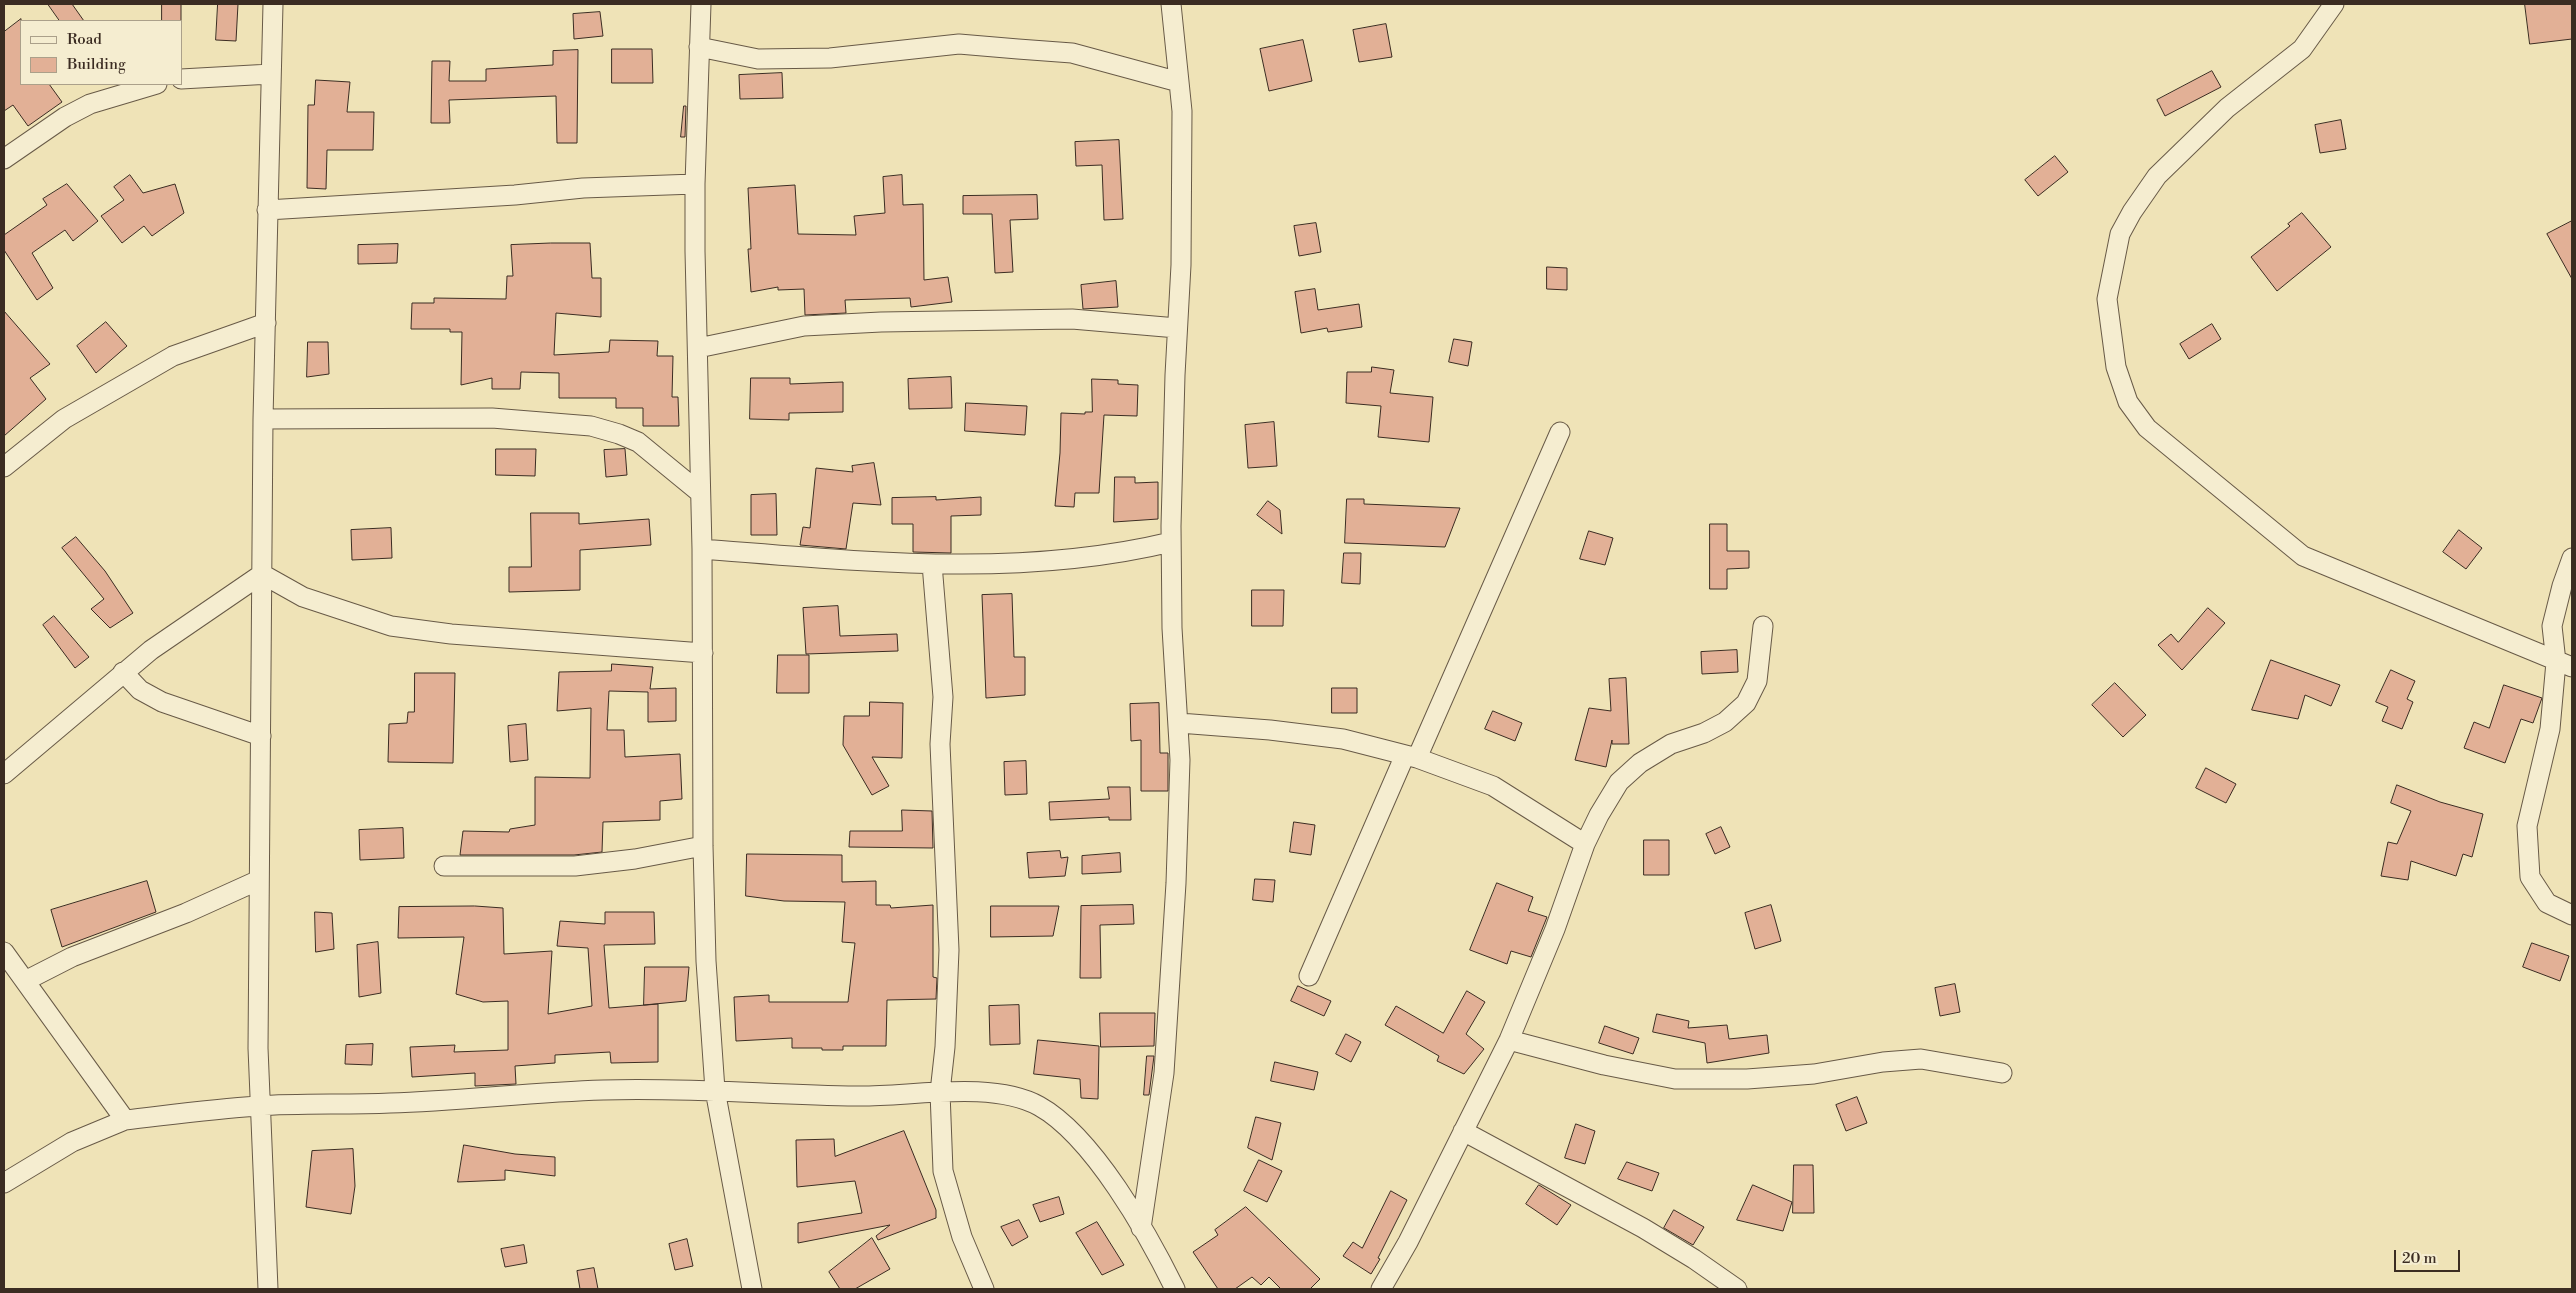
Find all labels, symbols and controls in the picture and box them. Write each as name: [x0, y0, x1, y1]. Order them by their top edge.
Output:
legend: [20, 20, 182, 85]
text: Road: [67, 30, 102, 49]
text: Building: [67, 55, 126, 74]
scale bar: [2396, 1240, 2462, 1272]
text: 20 m: [2402, 1249, 2437, 1268]

